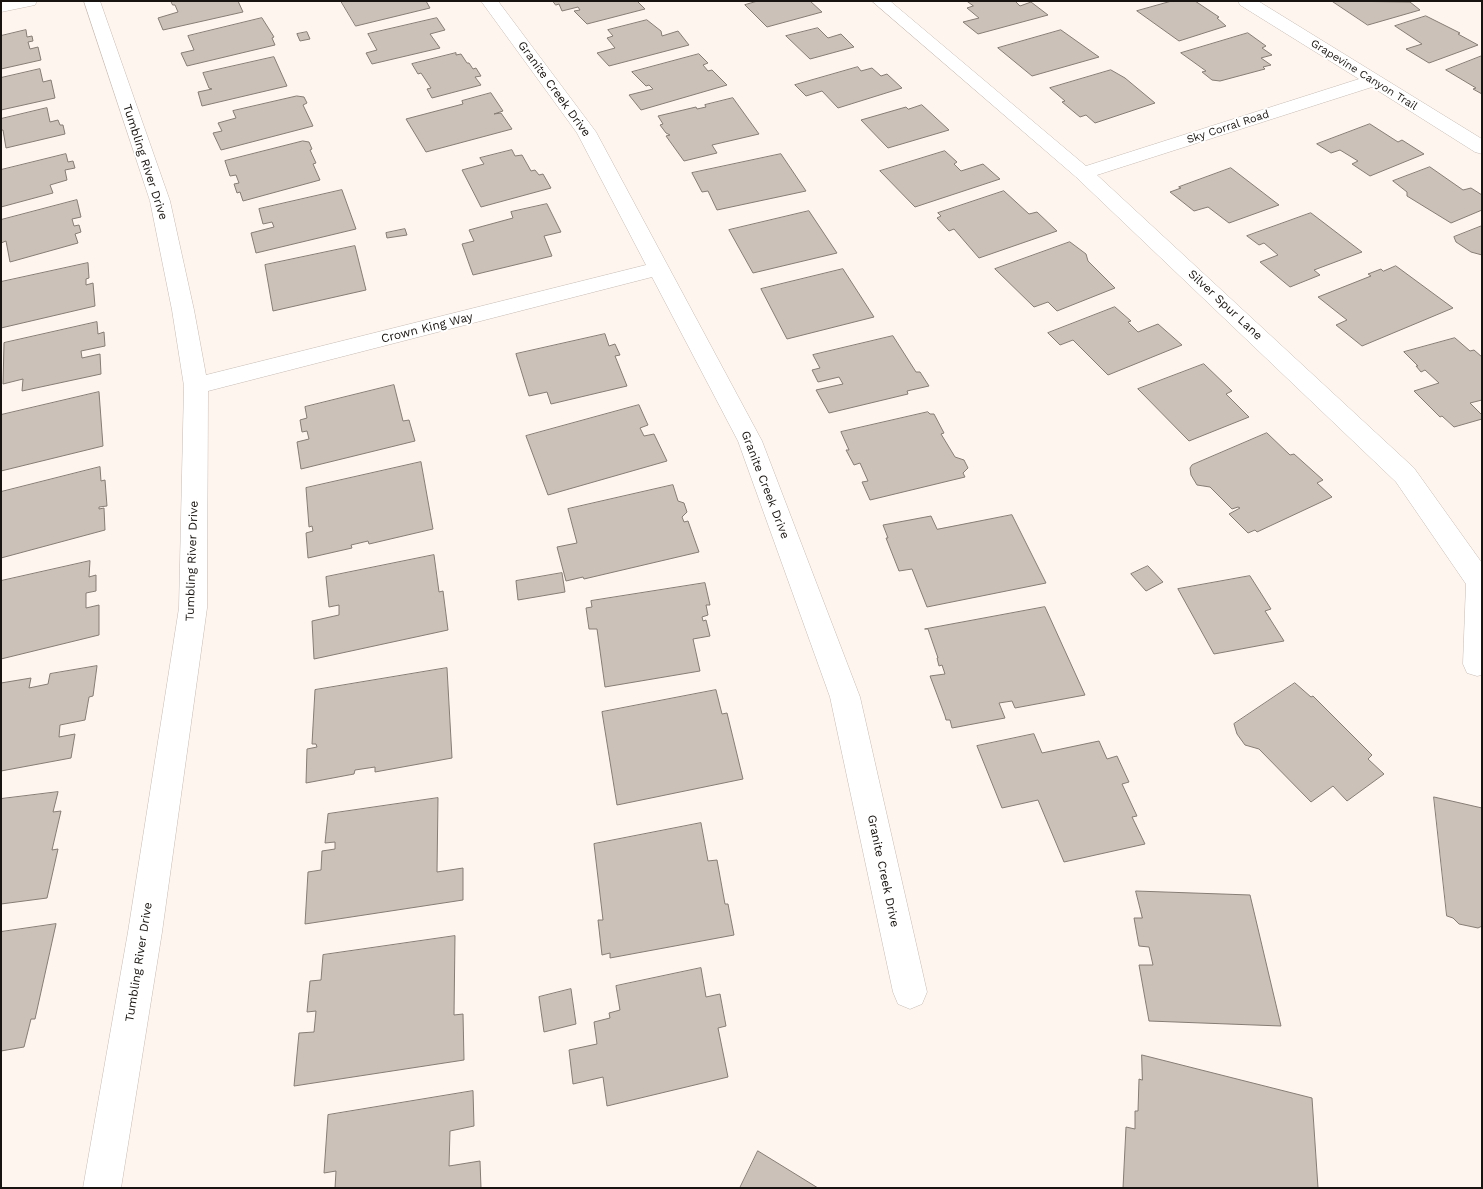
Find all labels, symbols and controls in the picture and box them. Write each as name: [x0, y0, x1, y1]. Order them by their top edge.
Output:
street label: Grapevine Canyon Trail: [1308, 37, 1420, 113]
street label: Granite Creek Drive: [515, 38, 593, 140]
street label: Tumbling River Drive: [120, 102, 170, 222]
street label: Sky Corral Road: [1185, 107, 1271, 147]
street label: Silver Spur Lane: [1185, 267, 1265, 343]
street label: Crown King Way: [380, 310, 474, 346]
street label: Granite Creek Drive: [738, 429, 792, 541]
street label: Tumbling River Drive: [183, 500, 201, 622]
street label: Granite Creek Drive: [864, 814, 902, 928]
street label: Tumbling River Drive: [122, 901, 156, 1023]

